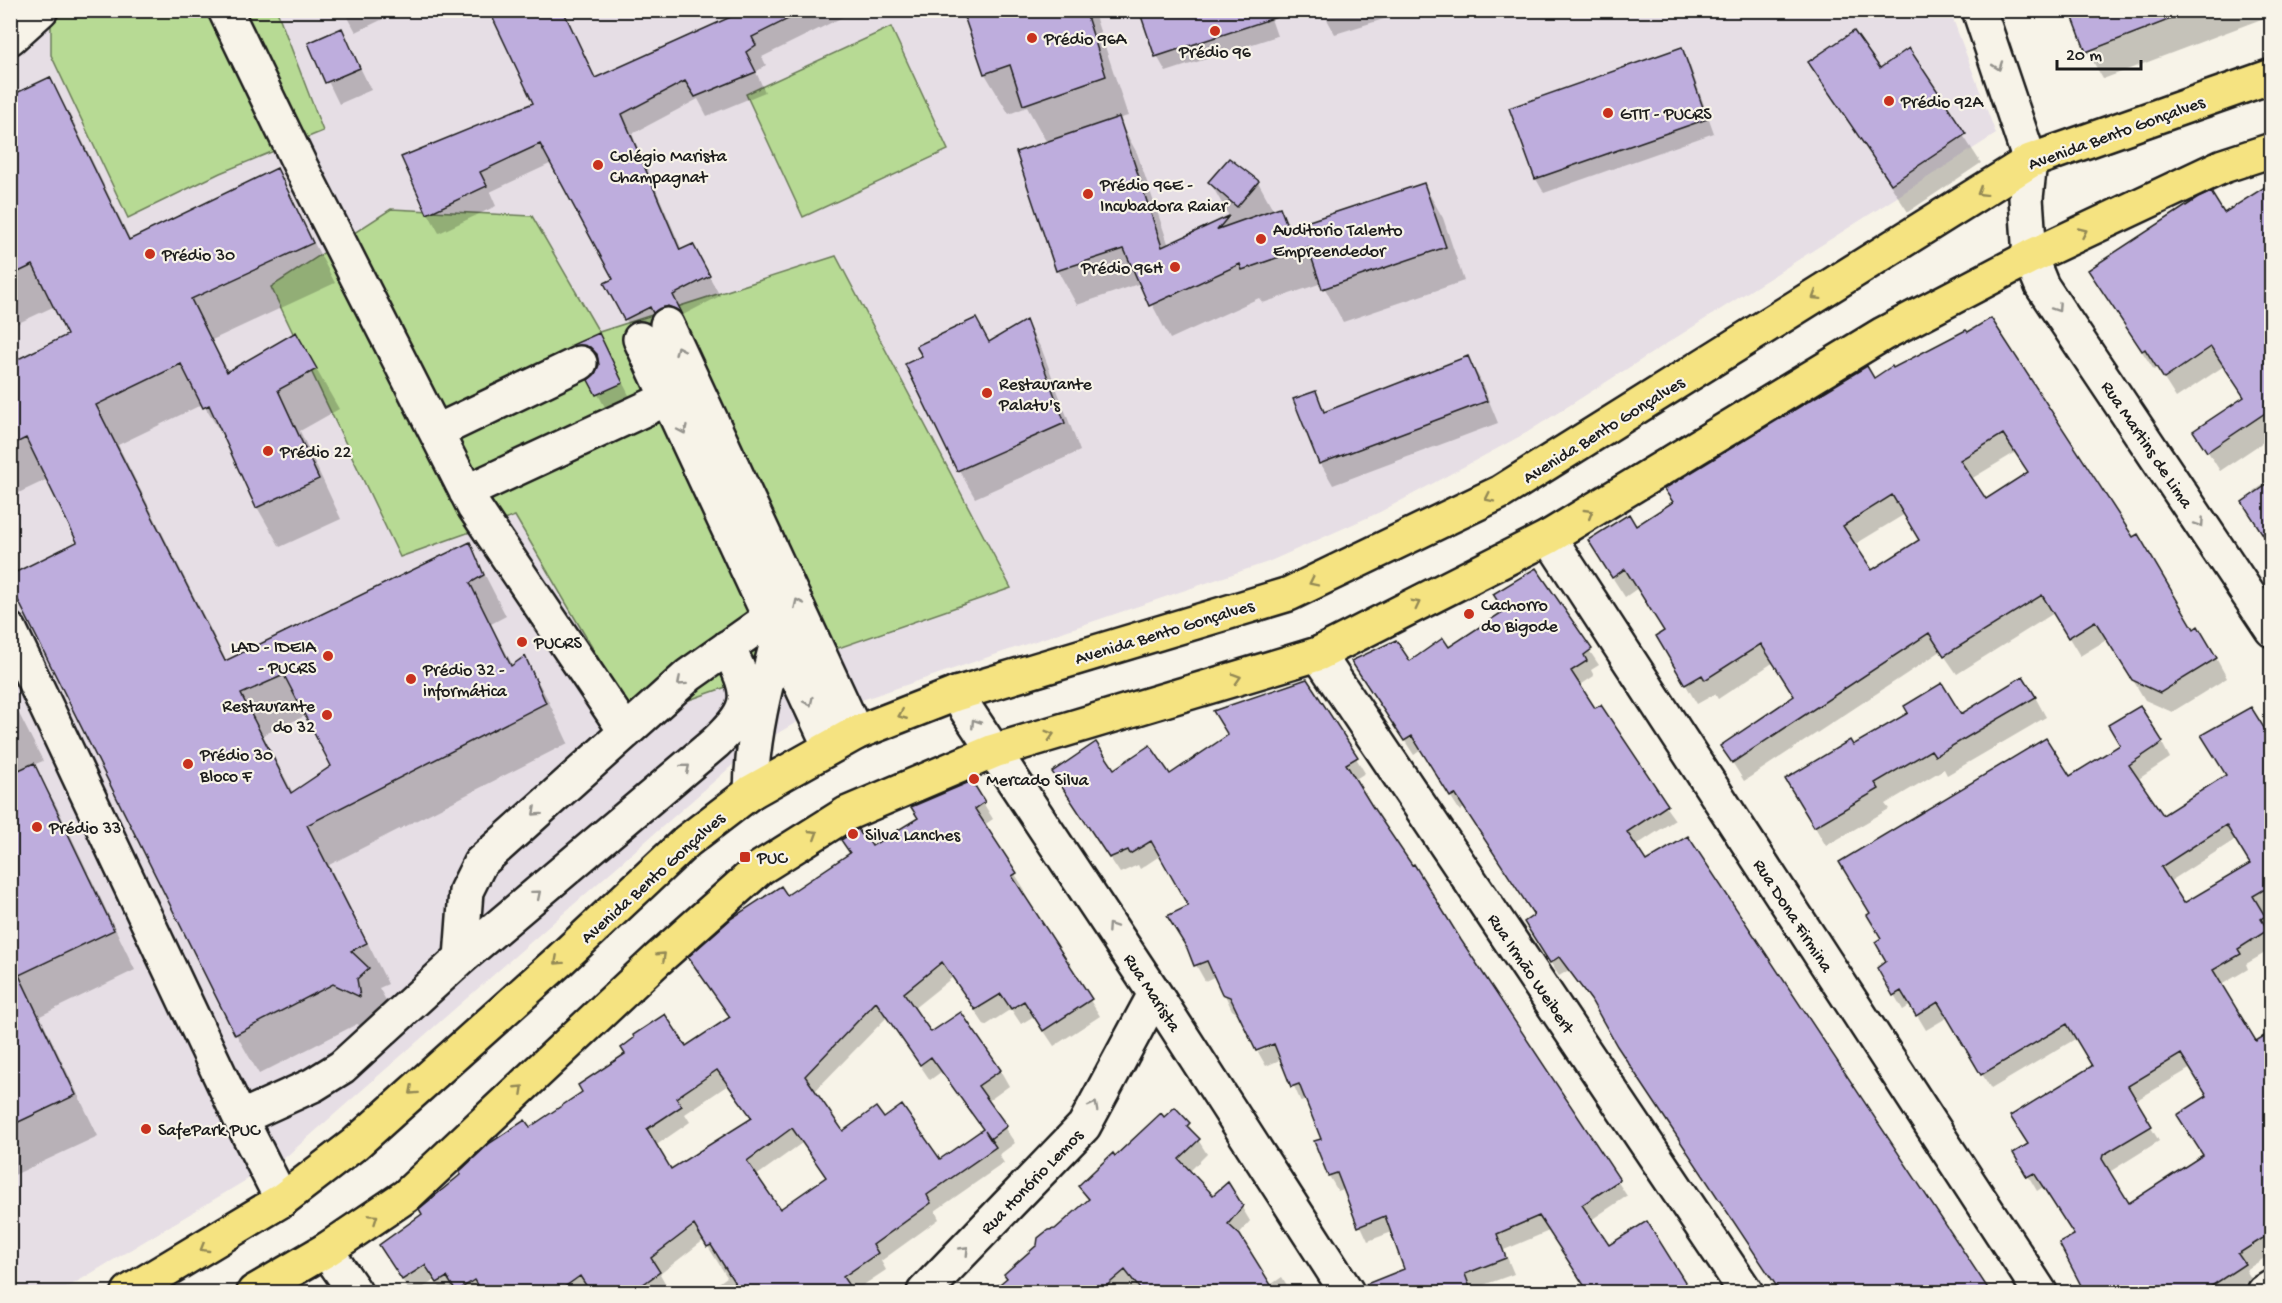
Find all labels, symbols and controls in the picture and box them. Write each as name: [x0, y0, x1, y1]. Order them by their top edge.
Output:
marker: Prédio 96: [1208, 24, 1222, 38]
place label: Prédio 96A: [1043, 30, 1128, 51]
marker: Prédio 96A: [1025, 31, 1039, 45]
scale bar: [2057, 33, 2141, 71]
place label: Prédio 96: [1178, 43, 1252, 64]
text: 20 m: [2066, 46, 2102, 67]
one-way arrow: [1990, 60, 2003, 71]
street label: Avenida Bento Gonçalves: [2026, 92, 2209, 176]
place label: Prédio 92A: [1900, 93, 1984, 114]
marker: Prédio 92A: [1882, 94, 1896, 108]
place label: GTIT - PUCRS: [1620, 105, 1712, 126]
marker: GTIT - PUCRS: [1601, 106, 1615, 120]
place label: Colégio Marista Champagnat: [610, 147, 728, 189]
marker: Colégio Marista Champagnat: [591, 158, 605, 172]
place label: Prédio 96E - Incubadora Raiar: [1099, 176, 1229, 218]
one-way arrow: [1977, 185, 1987, 197]
marker: Prédio 96E - Incubadora Raiar: [1081, 187, 1095, 201]
place label: Auditorio Talento Empreendedor: [1273, 221, 1403, 263]
one-way arrow: [2076, 227, 2087, 239]
marker: Auditorio Talento Empreendedor: [1254, 232, 1268, 246]
place label: Prédio 30: [161, 246, 235, 267]
marker: Prédio 30: [143, 247, 157, 261]
place label: Prédio 96H: [1080, 259, 1164, 280]
marker: Prédio 96H: [1168, 260, 1182, 274]
one-way arrow: [1812, 289, 1823, 300]
one-way arrow: [2050, 301, 2061, 312]
one-way arrow: [675, 346, 687, 357]
street label: Avenida Bento Gonçalves: [1520, 372, 1690, 489]
place label: Restaurante Palatu's: [998, 375, 1092, 417]
street label: Rua Martins de Lima: [2096, 378, 2197, 514]
marker: Restaurante Palatu's: [980, 386, 994, 400]
one-way arrow: [676, 423, 688, 434]
place label: Prédio 22: [279, 443, 351, 464]
marker: Prédio 22: [261, 444, 275, 458]
one-way arrow: [1485, 490, 1496, 502]
one-way arrow: [1583, 508, 1593, 520]
one-way arrow: [2193, 516, 2204, 527]
one-way arrow: [1309, 575, 1320, 587]
street label: Avenida Bento Gonçalves: [1073, 596, 1258, 671]
place label: Cachorro do Bigode: [1481, 596, 1558, 638]
one-way arrow: [793, 599, 805, 610]
one-way arrow: [1410, 600, 1421, 611]
marker: Cachorro do Bigode: [1462, 607, 1476, 621]
place label: PUCRS: [533, 634, 583, 655]
marker: PUCRS: [515, 635, 529, 649]
place label: LAD - IDEIA - PUCRS: [231, 638, 317, 680]
marker: LAD - IDEIA - PUCRS: [321, 649, 335, 663]
place label: Prédio 32 - informática: [422, 661, 508, 703]
marker: Prédio 32 - informática: [404, 672, 418, 686]
one-way arrow: [1231, 673, 1242, 685]
one-way arrow: [678, 675, 688, 686]
one-way arrow: [801, 696, 813, 707]
place label: Restaurante do 32: [222, 697, 316, 739]
marker: Restaurante do 32: [320, 708, 334, 722]
one-way arrow: [897, 708, 908, 720]
one-way arrow: [971, 718, 982, 729]
one-way arrow: [1044, 730, 1055, 742]
place label: Prédio 30 Bloco F: [199, 746, 273, 788]
marker: Prédio 30 Bloco F: [181, 757, 195, 771]
one-way arrow: [679, 764, 690, 775]
place label: Mercado Silva: [986, 771, 1090, 792]
marker: Mercado Silva: [967, 772, 981, 786]
one-way arrow: [532, 805, 543, 816]
street label: Avenida Bento Gonçalves: [577, 808, 731, 949]
place label: Prédio 33: [48, 819, 121, 840]
marker: Prédio 33: [30, 820, 44, 834]
place label: Silva Lanches: [865, 826, 962, 847]
marker: Silva Lanches: [846, 827, 860, 841]
one-way arrow: [807, 830, 818, 841]
place label: PUC: [756, 849, 788, 870]
marker: PUC: [738, 850, 752, 864]
street label: Rua Dona Firmina: [1747, 856, 1837, 978]
one-way arrow: [530, 890, 541, 901]
street label: Rua Irmão Weibert: [1482, 910, 1579, 1040]
one-way arrow: [1107, 923, 1118, 934]
street label: Rua Marista: [1118, 950, 1184, 1037]
one-way arrow: [655, 952, 666, 963]
one-way arrow: [555, 954, 565, 965]
one-way arrow: [410, 1084, 420, 1095]
one-way arrow: [514, 1085, 524, 1096]
one-way arrow: [1087, 1101, 1099, 1112]
place label: SafePark PUC: [158, 1121, 261, 1142]
marker: SafePark PUC: [139, 1122, 153, 1136]
street label: Rua Honório Lemos: [977, 1125, 1089, 1240]
one-way arrow: [368, 1213, 378, 1225]
one-way arrow: [200, 1241, 210, 1252]
one-way arrow: [957, 1247, 968, 1258]

